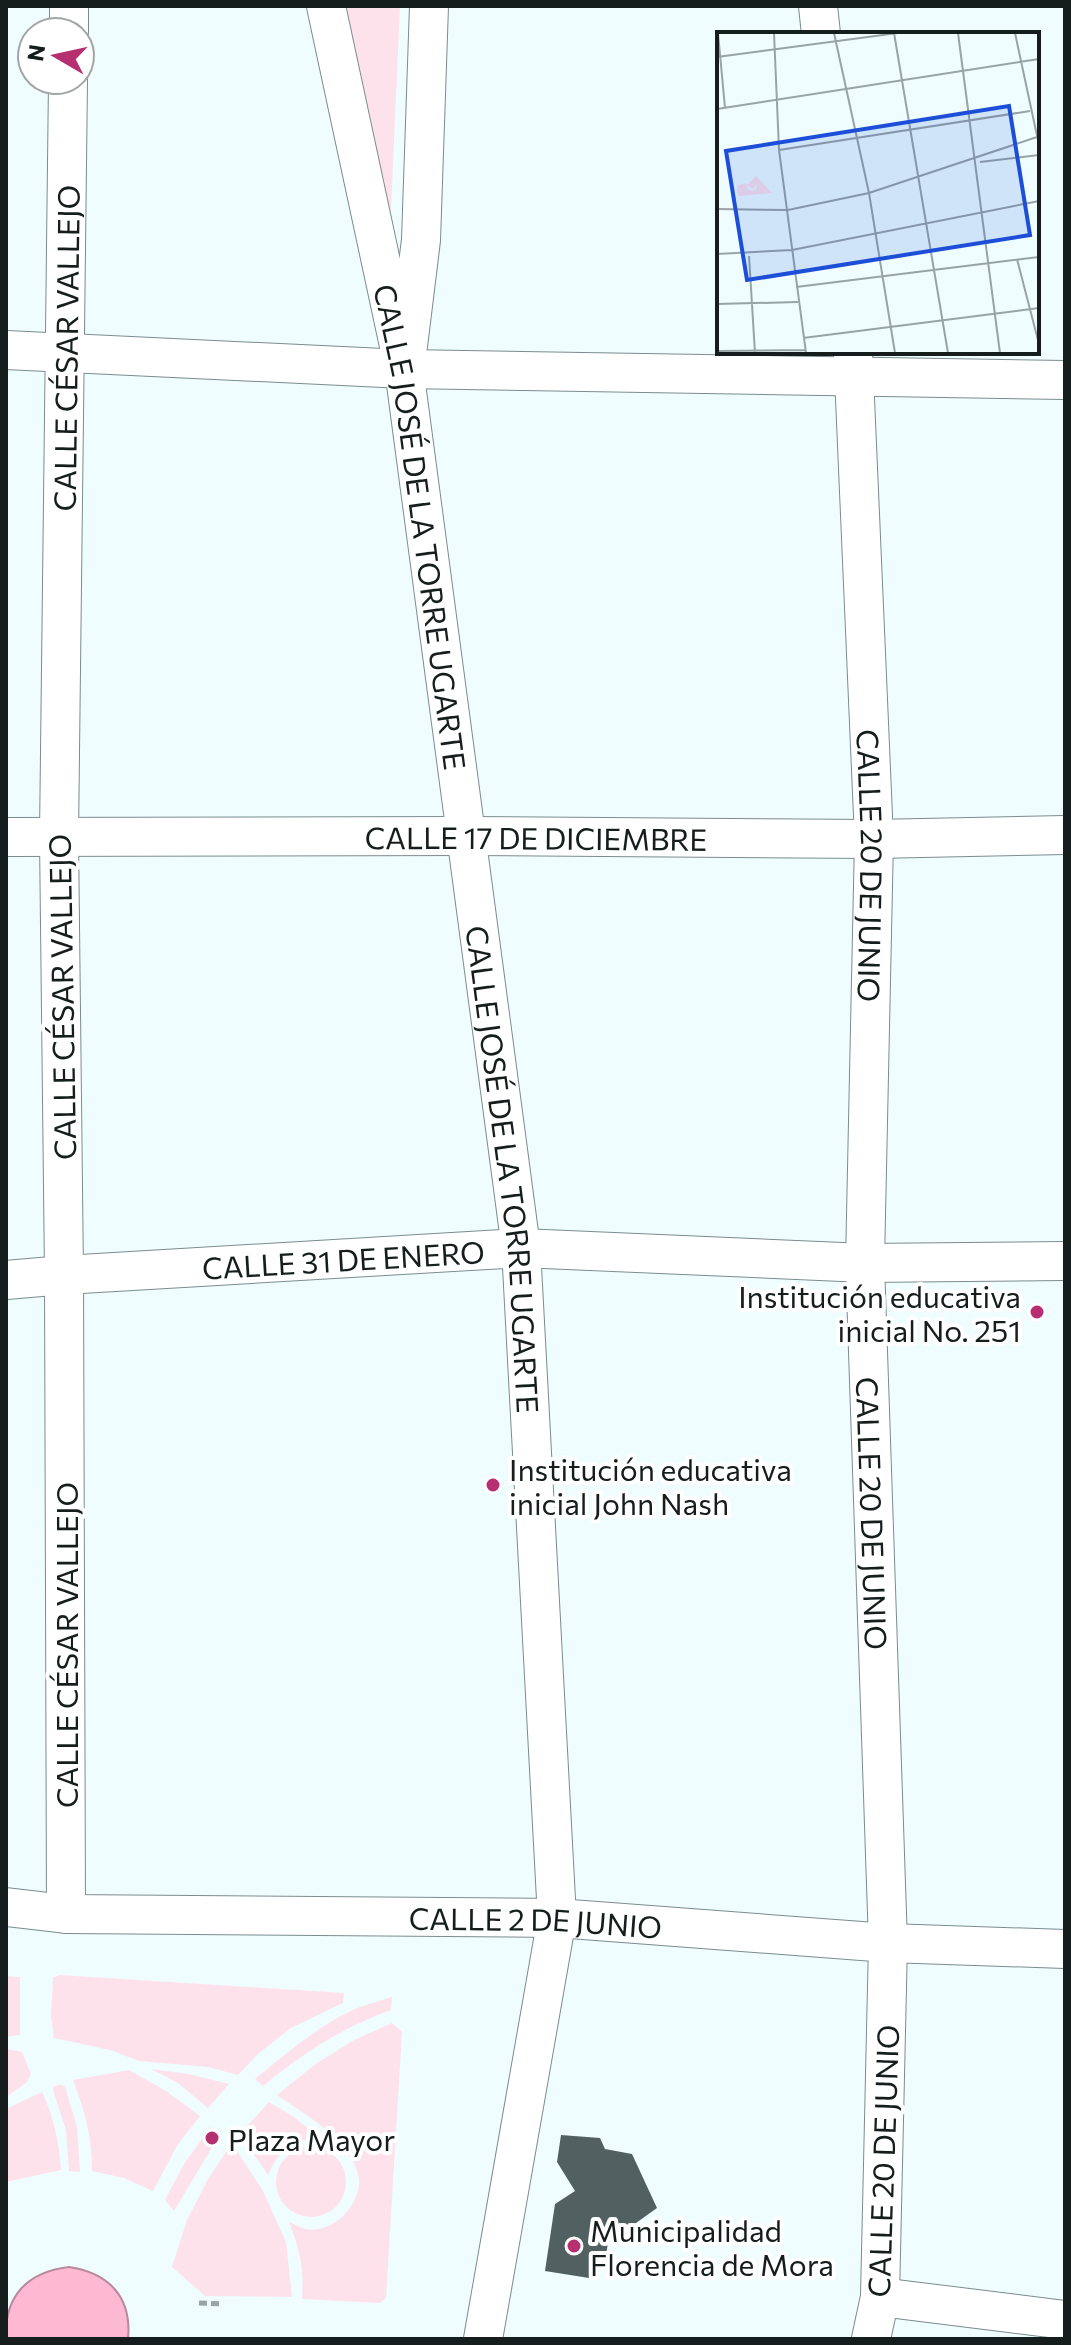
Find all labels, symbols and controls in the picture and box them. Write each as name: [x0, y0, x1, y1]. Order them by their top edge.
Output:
north arrow: [16, 16, 96, 96]
inset map: [717, 32, 1039, 354]
text: N: [21, 43, 50, 63]
street label: CALLE CÉSAR VALLEJO: [44, 185, 85, 511]
street label: CALLE JOSÉ DE LA TORRE UGARTE: [368, 280, 476, 772]
street label: CALLE 20 DE JUNIO: [851, 728, 893, 1002]
street label: CALLE 17 DE DICIEMBRE: [365, 817, 707, 856]
street label: CALLE CÉSAR VALLEJO: [40, 834, 82, 1160]
street label: CALLE JOSÉ DE LA TORRE UGARTE: [460, 923, 548, 1414]
street label: CALLE 31 DE ENERO: [201, 1232, 486, 1285]
place label: Institución educativa inicial No. 251: [738, 1277, 1021, 1348]
marker: Institución educativa inicial No. 251: [1028, 1303, 1046, 1321]
street label: CALLE 20 DE JUNIO: [850, 1376, 897, 1650]
place label: Institución educativa inicial John Nash: [509, 1450, 792, 1521]
marker: Institución educativa inicial John Nash: [484, 1476, 502, 1494]
street label: CALLE CÉSAR VALLEJO: [47, 1482, 84, 1808]
street label: CALLE 2 DE JUNIO: [409, 1898, 663, 1944]
street label: CALLE 20 DE JUNIO: [859, 2024, 905, 2298]
place label: Plaza Mayor: [228, 2120, 395, 2157]
marker: Plaza Mayor: [203, 2129, 221, 2147]
place label: Municipalidad Florencia de Mora: [590, 2211, 834, 2282]
marker: Municipalidad Florencia de Mora: [565, 2237, 583, 2255]

